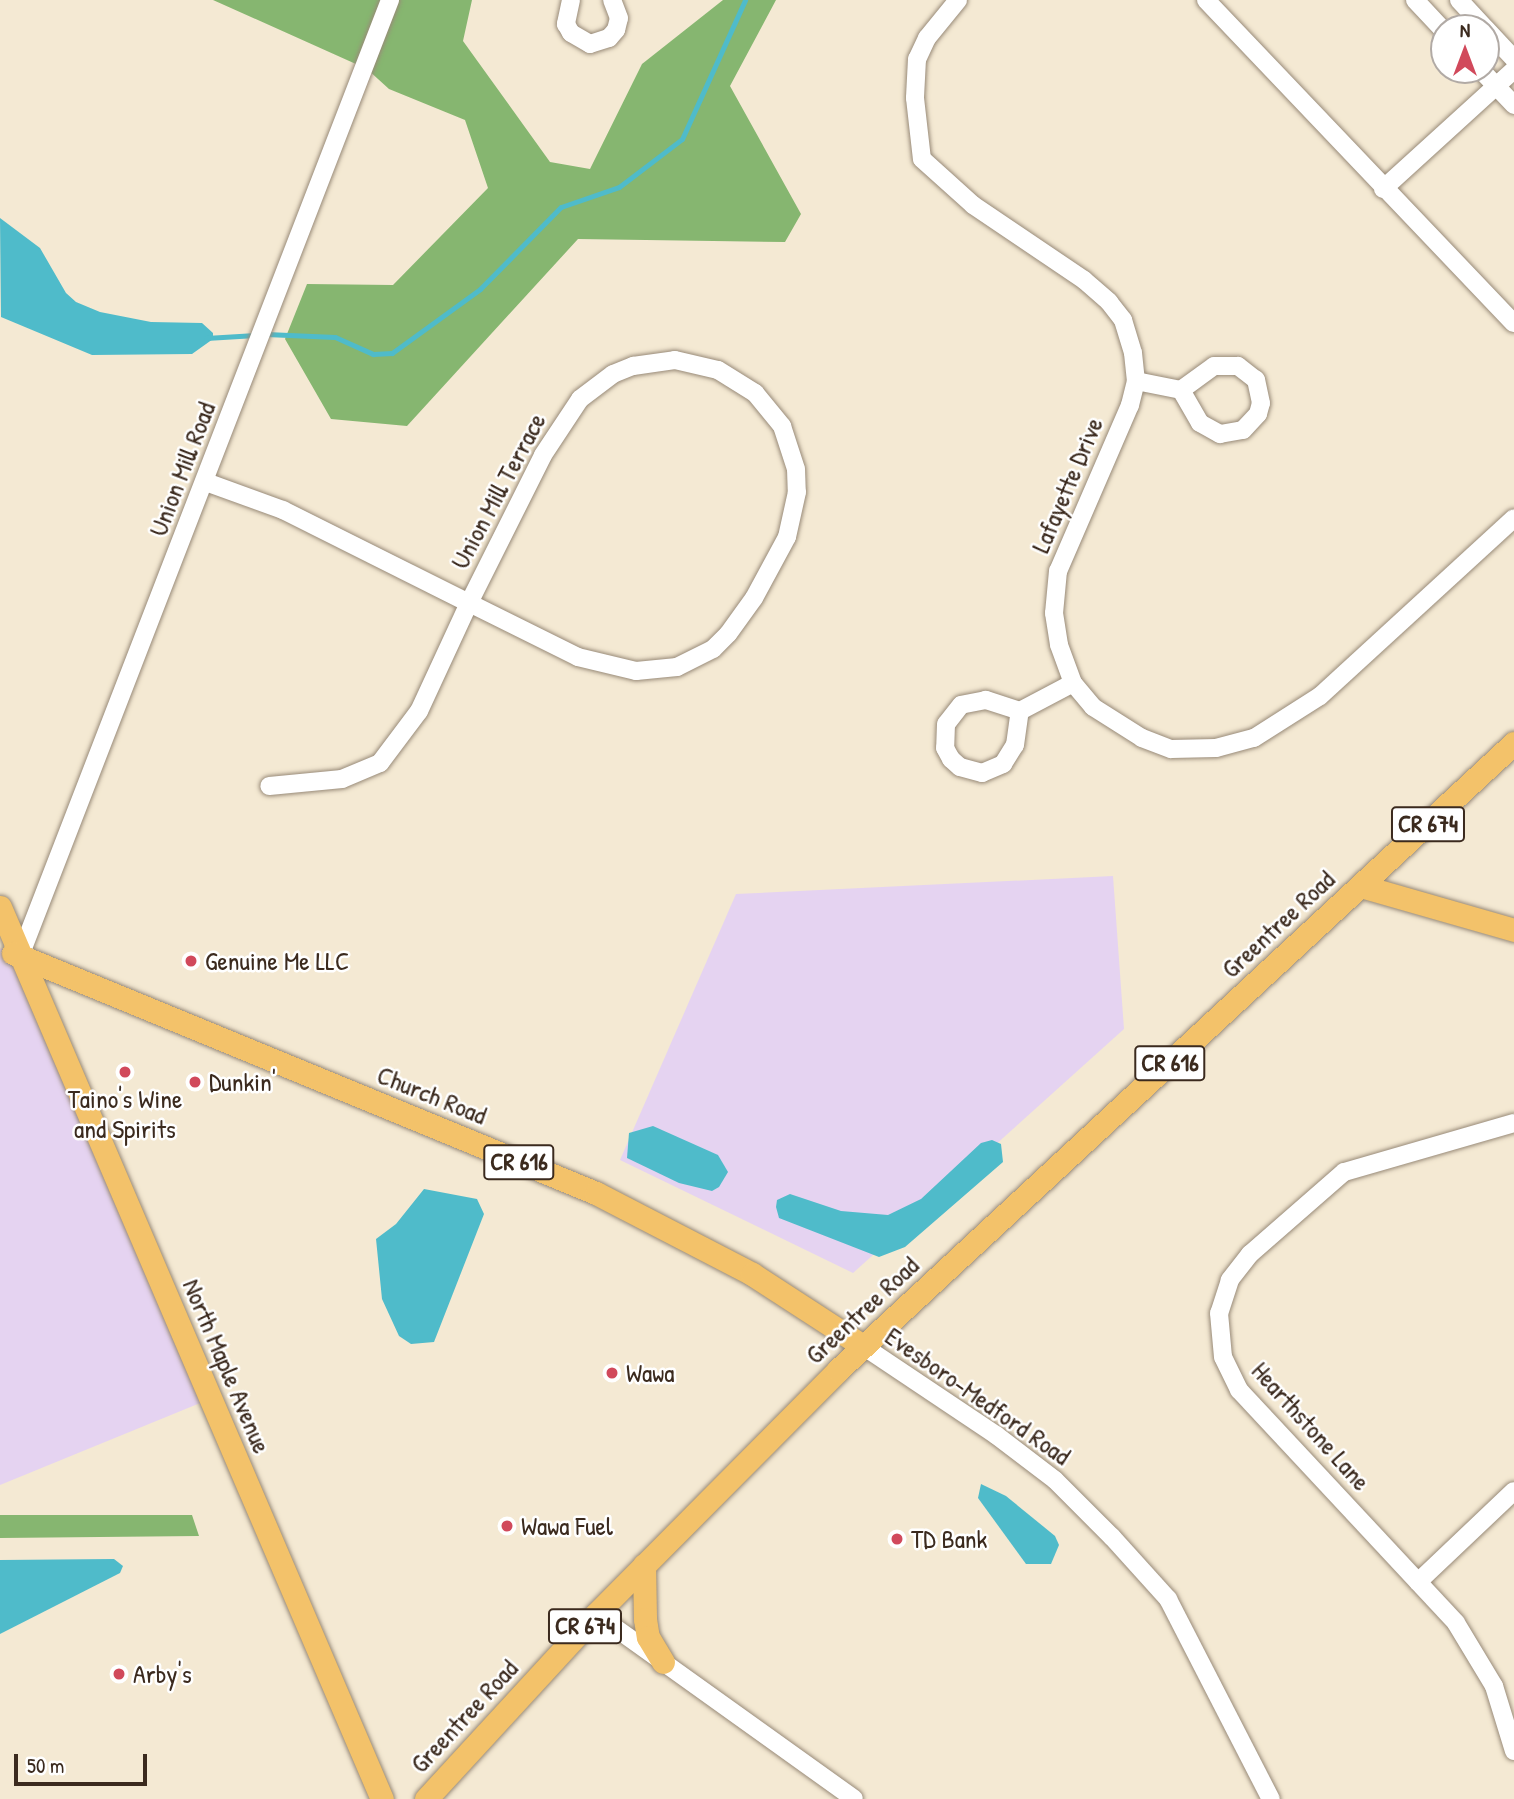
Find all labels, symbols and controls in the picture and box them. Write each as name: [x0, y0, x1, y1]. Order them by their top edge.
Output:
north arrow: [1430, 14, 1500, 84]
text: N: [1460, 17, 1470, 43]
street label: Union Mill Road: [142, 398, 222, 540]
street label: Union Mill Terrace: [444, 408, 552, 574]
street label: Lafayette Drive: [1025, 413, 1109, 557]
road number: CR 674: [1390, 804, 1466, 844]
street label: Greentree Road: [1215, 864, 1341, 984]
place label: Genuine Me LLC: [205, 945, 349, 977]
marker: Genuine Me LLC: [183, 953, 199, 969]
road number: CR 616: [1133, 1042, 1207, 1084]
street label: Church Road: [373, 1059, 491, 1131]
marker: Taino's Wine and Spirits: [117, 1064, 133, 1080]
place label: Dunkin': [209, 1066, 276, 1098]
marker: Dunkin': [187, 1074, 203, 1090]
place label: Taino's Wine and Spirits: [68, 1083, 182, 1144]
road number: CR 616: [482, 1142, 556, 1182]
street label: Greentree Road: [799, 1250, 925, 1370]
street label: North Maple Avenue: [176, 1274, 278, 1458]
street label: Evesboro-Medford Road: [879, 1320, 1077, 1472]
street label: Hearthstone Lane: [1245, 1355, 1377, 1497]
place label: Wawa: [626, 1357, 674, 1389]
marker: Wawa: [604, 1365, 620, 1381]
place label: Wawa Fuel: [521, 1510, 613, 1542]
marker: Wawa Fuel: [499, 1518, 515, 1534]
place label: TD Bank: [911, 1523, 987, 1555]
marker: TD Bank: [889, 1531, 905, 1547]
road number: CR 674: [546, 1606, 624, 1646]
street label: Greentree Road: [404, 1653, 524, 1779]
place label: Arby's: [133, 1658, 192, 1690]
marker: Arby's: [111, 1666, 127, 1682]
scale bar: [18, 1740, 150, 1784]
text: 50 m: [27, 1751, 64, 1780]

